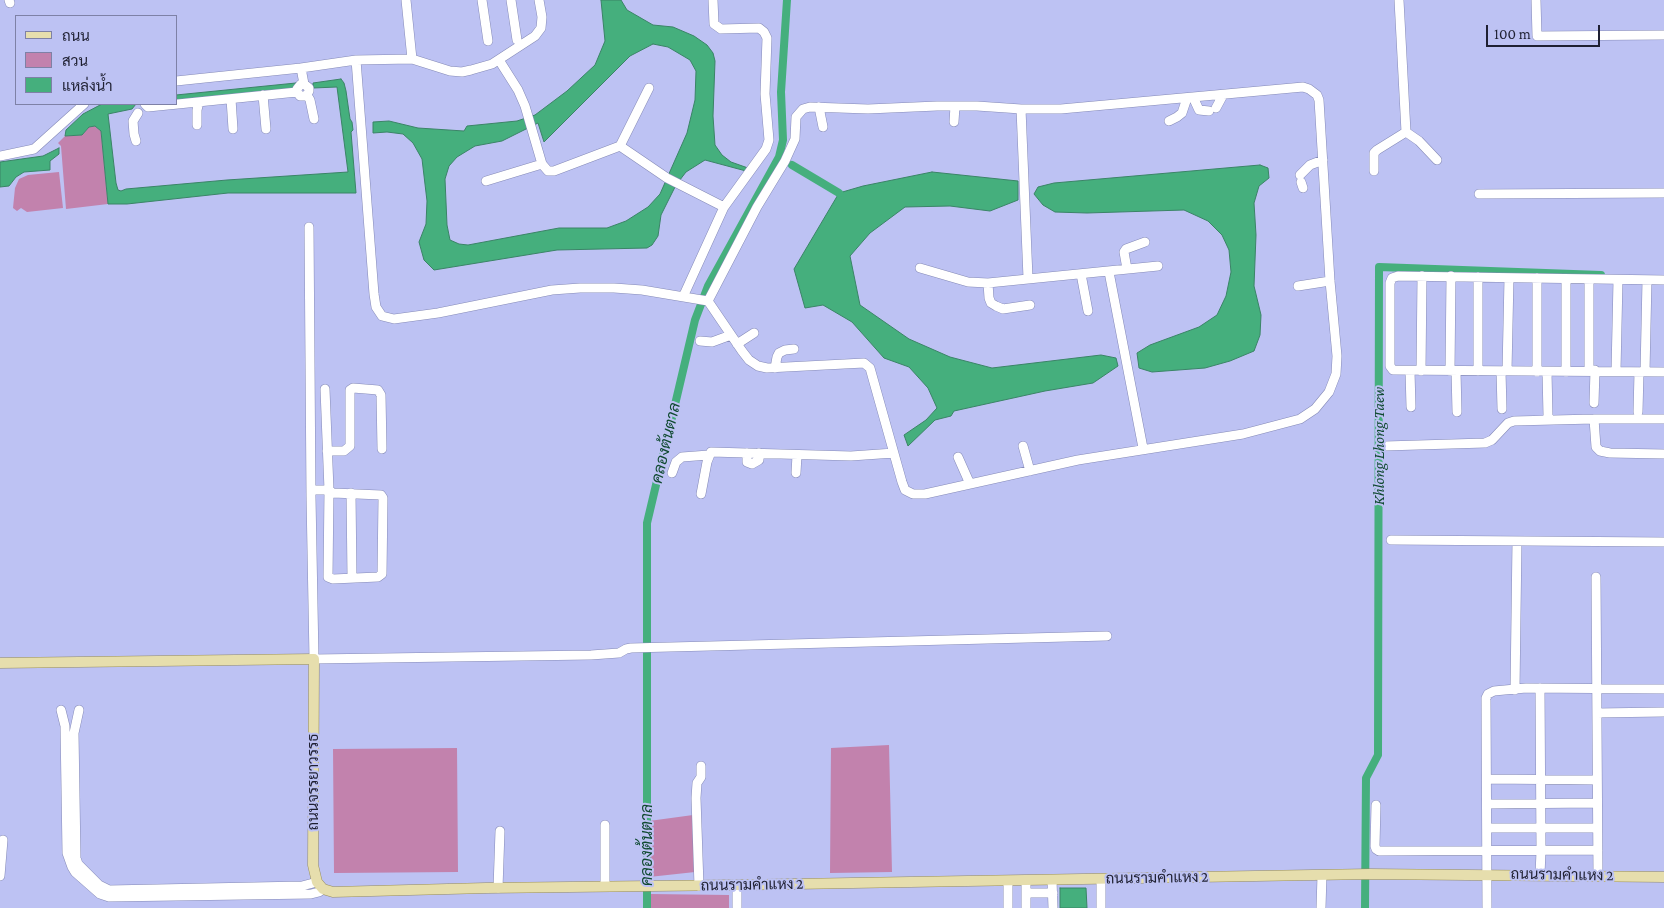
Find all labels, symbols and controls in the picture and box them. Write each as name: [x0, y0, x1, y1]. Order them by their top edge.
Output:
legend: [15, 15, 178, 105]
scale bar: [1489, 15, 1603, 47]
text: 100 m: [1494, 26, 1531, 42]
text: ถนน: [62, 28, 90, 44]
text: สวน: [62, 53, 88, 69]
text: แหล่งน้ำ: [62, 78, 113, 94]
water label: Khlong Lhong Taew: [1369, 387, 1389, 505]
water label: คลองต้นตาล: [647, 401, 685, 485]
street label: ถนนจรรยาวรรธ: [304, 734, 322, 830]
water label: คลองต้นตาล: [637, 804, 657, 886]
street label: ถนนรามคำแหง 2: [1510, 865, 1614, 885]
street label: ถนนรามคำแหง 2: [1105, 868, 1209, 888]
street label: ถนนรามคำแหง 2: [700, 875, 804, 895]

